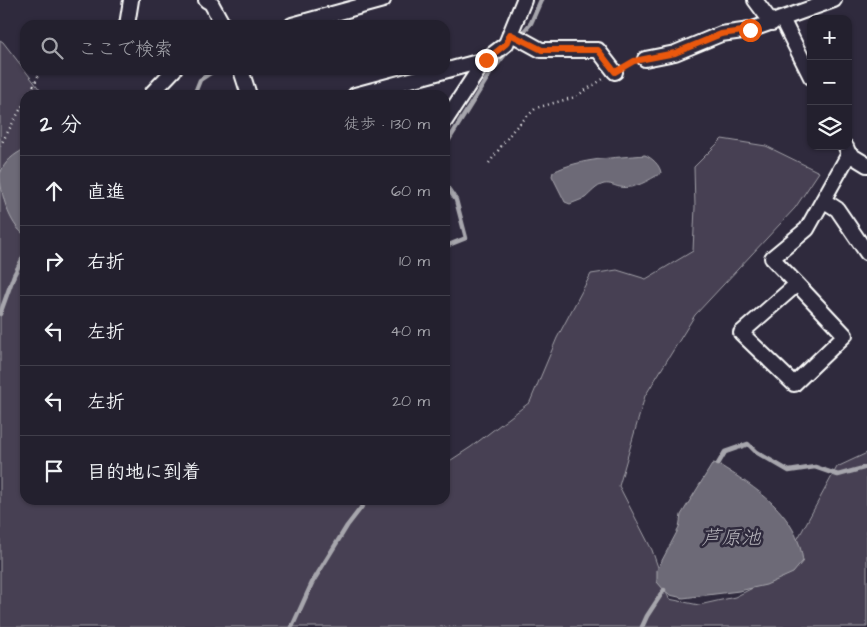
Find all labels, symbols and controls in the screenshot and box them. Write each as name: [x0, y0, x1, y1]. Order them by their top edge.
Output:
map controls: [807, 15, 852, 150]
button: +: [807, 15, 852, 60]
route start: [739, 19, 762, 42]
search box: [20, 20, 450, 75]
icon: search: [38, 34, 66, 62]
text: ここで検索: [78, 36, 173, 63]
route end: [475, 49, 498, 72]
button: −: [807, 60, 852, 105]
button: layers: [807, 105, 852, 150]
text: 2 分: [40, 110, 81, 139]
text: 徒歩 · 130 m: [344, 113, 430, 135]
icon: ahead: [40, 177, 68, 205]
text: 直進: [87, 179, 125, 206]
text: 60 m: [391, 180, 430, 202]
icon: right: [40, 247, 68, 275]
text: 右折: [87, 249, 125, 276]
text: 10 m: [399, 250, 430, 272]
icon: left: [40, 317, 68, 345]
text: 左折: [87, 319, 125, 346]
text: 40 m: [390, 320, 430, 342]
icon: left: [40, 387, 68, 415]
text: 左折: [87, 389, 125, 416]
text: 20 m: [392, 390, 430, 412]
icon: arrive: [40, 457, 68, 485]
text: 目的地に到着: [87, 459, 201, 486]
water label: 芦原池: [701, 524, 762, 552]

